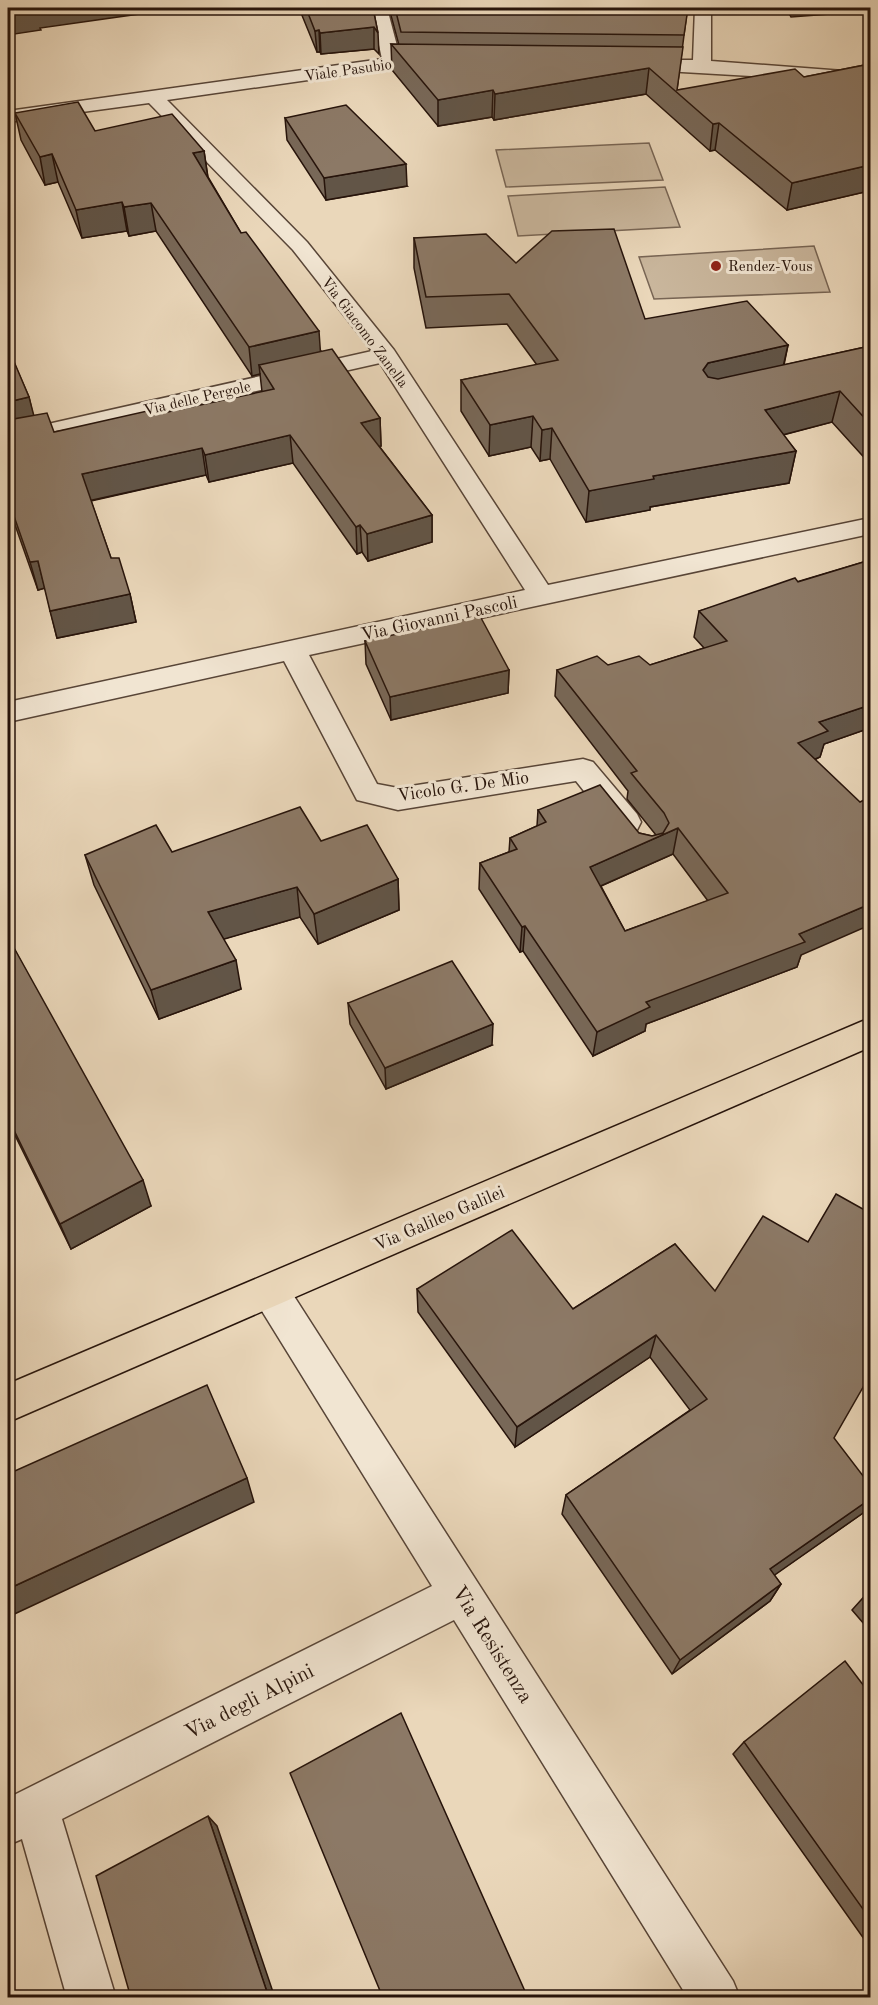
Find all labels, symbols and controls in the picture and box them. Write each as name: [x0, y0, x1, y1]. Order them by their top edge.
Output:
street label: Viale Pasubio: [304, 58, 393, 85]
marker: Rendez-Vous: [709, 259, 723, 273]
place label: Rendez-Vous: [728, 260, 813, 275]
street label: Via Giacomo Zanella: [317, 275, 410, 391]
street label: Via delle Pergole: [142, 380, 252, 419]
street label: Via Giovanni Pascoli: [359, 594, 519, 644]
street label: Vicolo G. De Mio: [396, 769, 530, 805]
street label: Via Galileo Galilei: [371, 1183, 508, 1255]
street label: Via Resistenza: [447, 1583, 536, 1707]
street label: Via degli Alpini: [182, 1661, 318, 1744]

